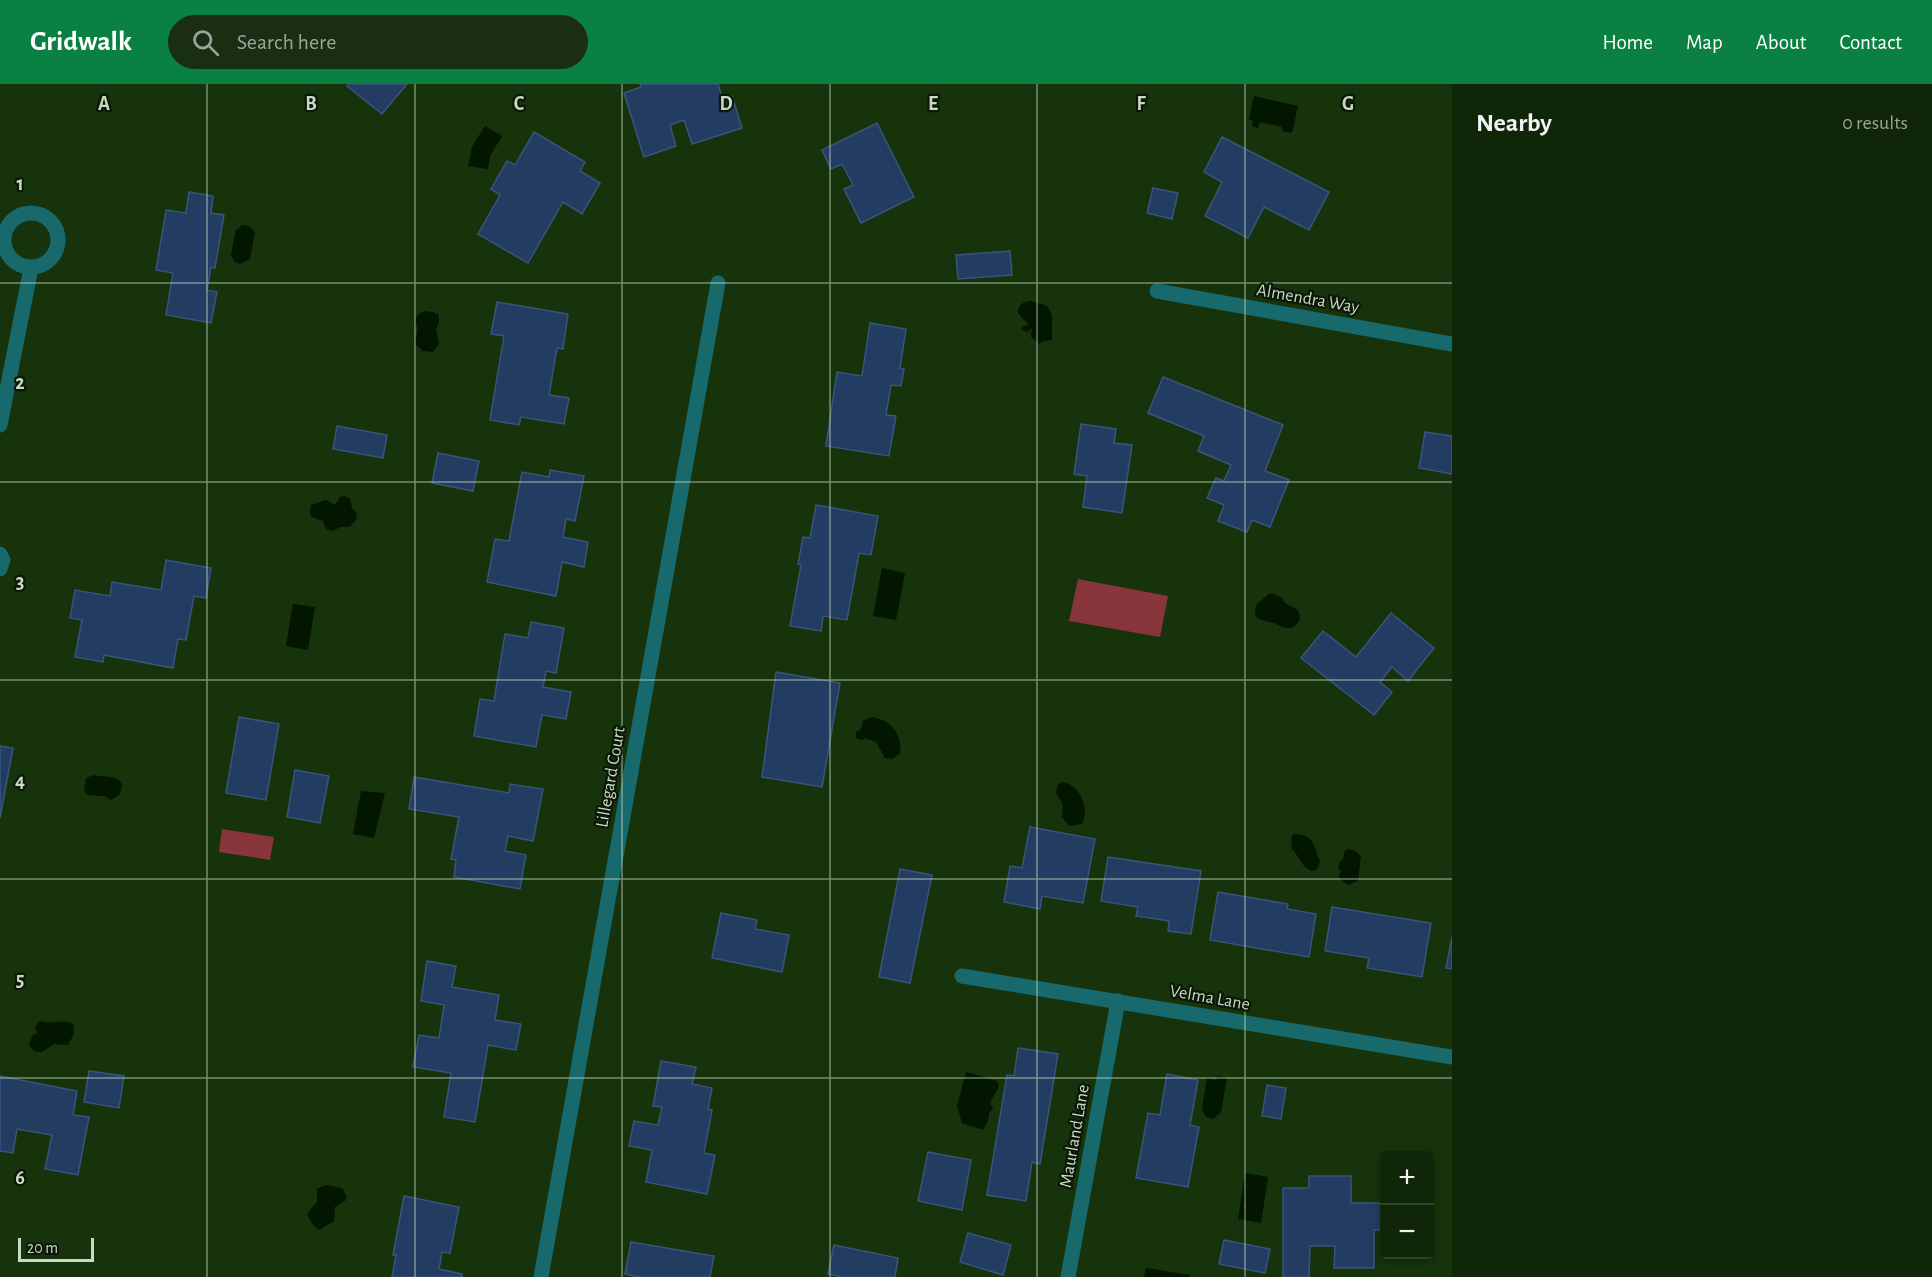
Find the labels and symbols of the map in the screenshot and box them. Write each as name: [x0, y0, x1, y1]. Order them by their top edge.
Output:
text: A: [98, 94, 110, 114]
text: B: [305, 94, 317, 114]
text: C: [514, 94, 525, 114]
text: D: [719, 94, 733, 114]
text: E: [928, 94, 938, 114]
text: F: [1136, 94, 1146, 114]
text: G: [1342, 94, 1354, 114]
text: 1: [16, 174, 24, 194]
street label: Almendra Way: [1255, 281, 1361, 317]
text: 2: [15, 373, 25, 393]
text: 3: [16, 572, 24, 592]
street label: Lillegard Court: [593, 725, 629, 829]
text: 4: [15, 771, 25, 791]
text: 5: [16, 970, 24, 990]
street label: Velma Lane: [1168, 982, 1251, 1014]
street label: Maurland Lane: [1057, 1083, 1093, 1189]
text: 6: [15, 1168, 25, 1188]
scale bar: [18, 1235, 94, 1262]

